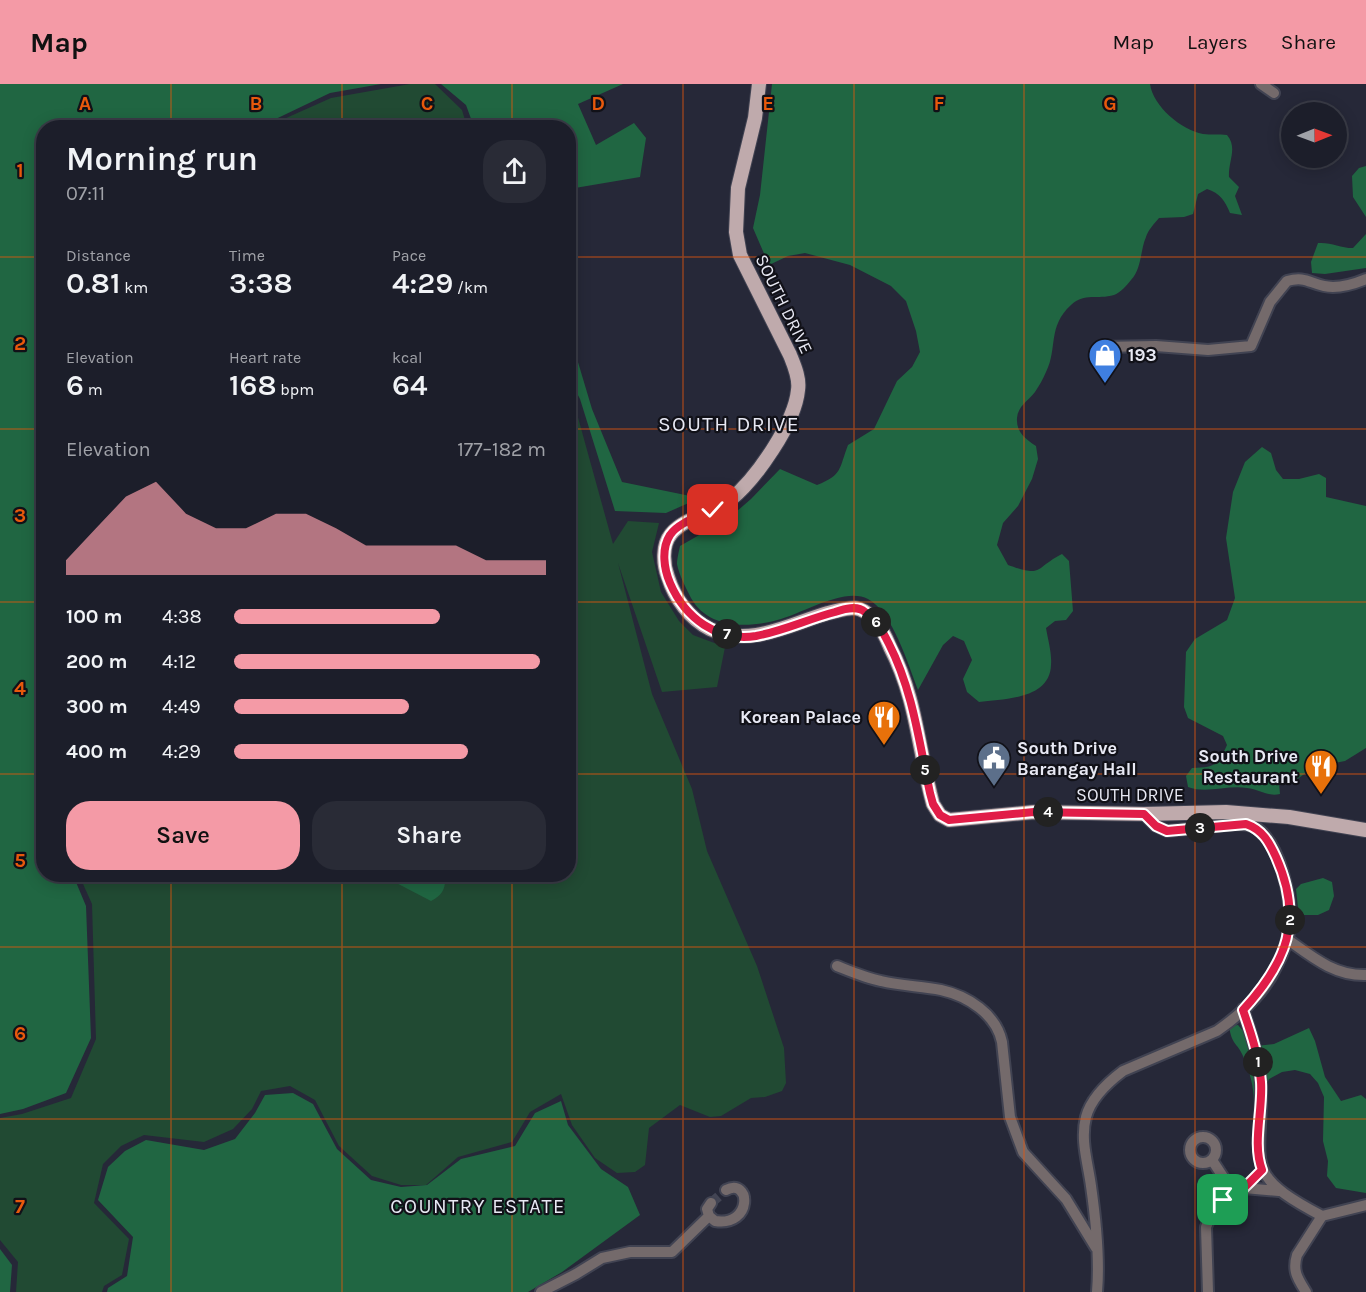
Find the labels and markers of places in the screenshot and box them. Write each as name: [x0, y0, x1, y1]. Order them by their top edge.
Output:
shop icon: 193: [1087, 337, 1123, 384]
place label: 193: [1128, 344, 1157, 366]
pin: [687, 484, 738, 535]
pin: 6: [861, 607, 891, 637]
pin: 7: [712, 619, 742, 649]
restaurant icon: Korean Palace: [866, 699, 902, 746]
place label: Korean Palace: [740, 706, 861, 728]
place label: South Drive Barangay Hall: [1017, 737, 1137, 780]
public building icon: South Drive Barangay Hall: [976, 740, 1012, 787]
place label: South Drive Restaurant: [1198, 745, 1298, 788]
restaurant icon: South Drive Restaurant: [1303, 748, 1339, 795]
pin: 5: [910, 755, 940, 785]
pin: 4: [1033, 797, 1063, 827]
pin: 3: [1185, 813, 1215, 843]
pin: 2: [1275, 905, 1305, 935]
pin: 1: [1243, 1047, 1273, 1077]
pin: [1197, 1174, 1248, 1225]

